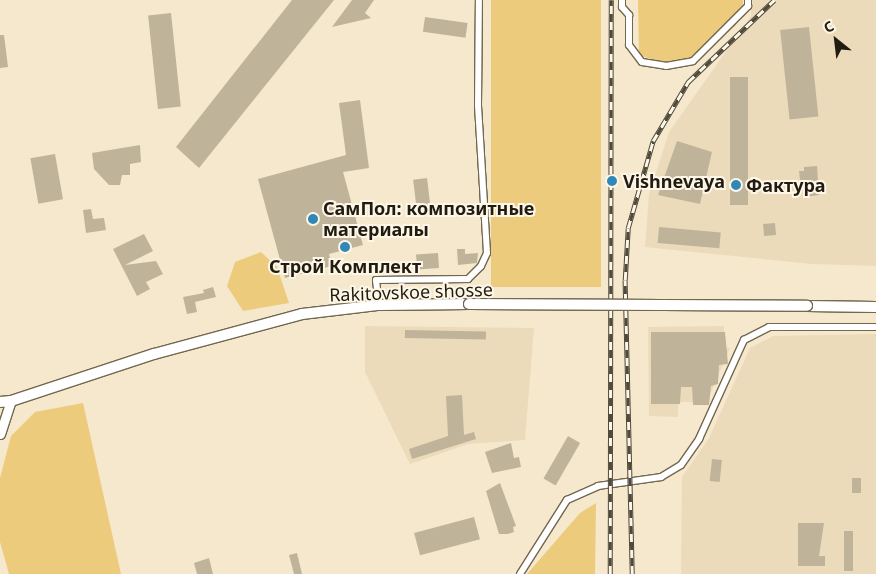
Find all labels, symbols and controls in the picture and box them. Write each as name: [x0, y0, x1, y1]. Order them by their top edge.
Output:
north arrow: [811, 15, 861, 65]
text: С: [820, 16, 837, 37]
place label: Vishnevaya: [623, 170, 725, 192]
marker: Vishnevaya: [605, 174, 619, 188]
place label: Фактура: [746, 174, 826, 196]
marker: Фактура: [730, 179, 742, 191]
place label: СамПол: композитные материалы: [323, 198, 534, 240]
marker: СамПол: композитные материалы: [307, 213, 319, 225]
marker: Строй Комплект: [339, 241, 351, 253]
place label: Строй Комплект: [269, 255, 421, 277]
street label: Rakitovskoe shosse: [329, 278, 493, 306]

